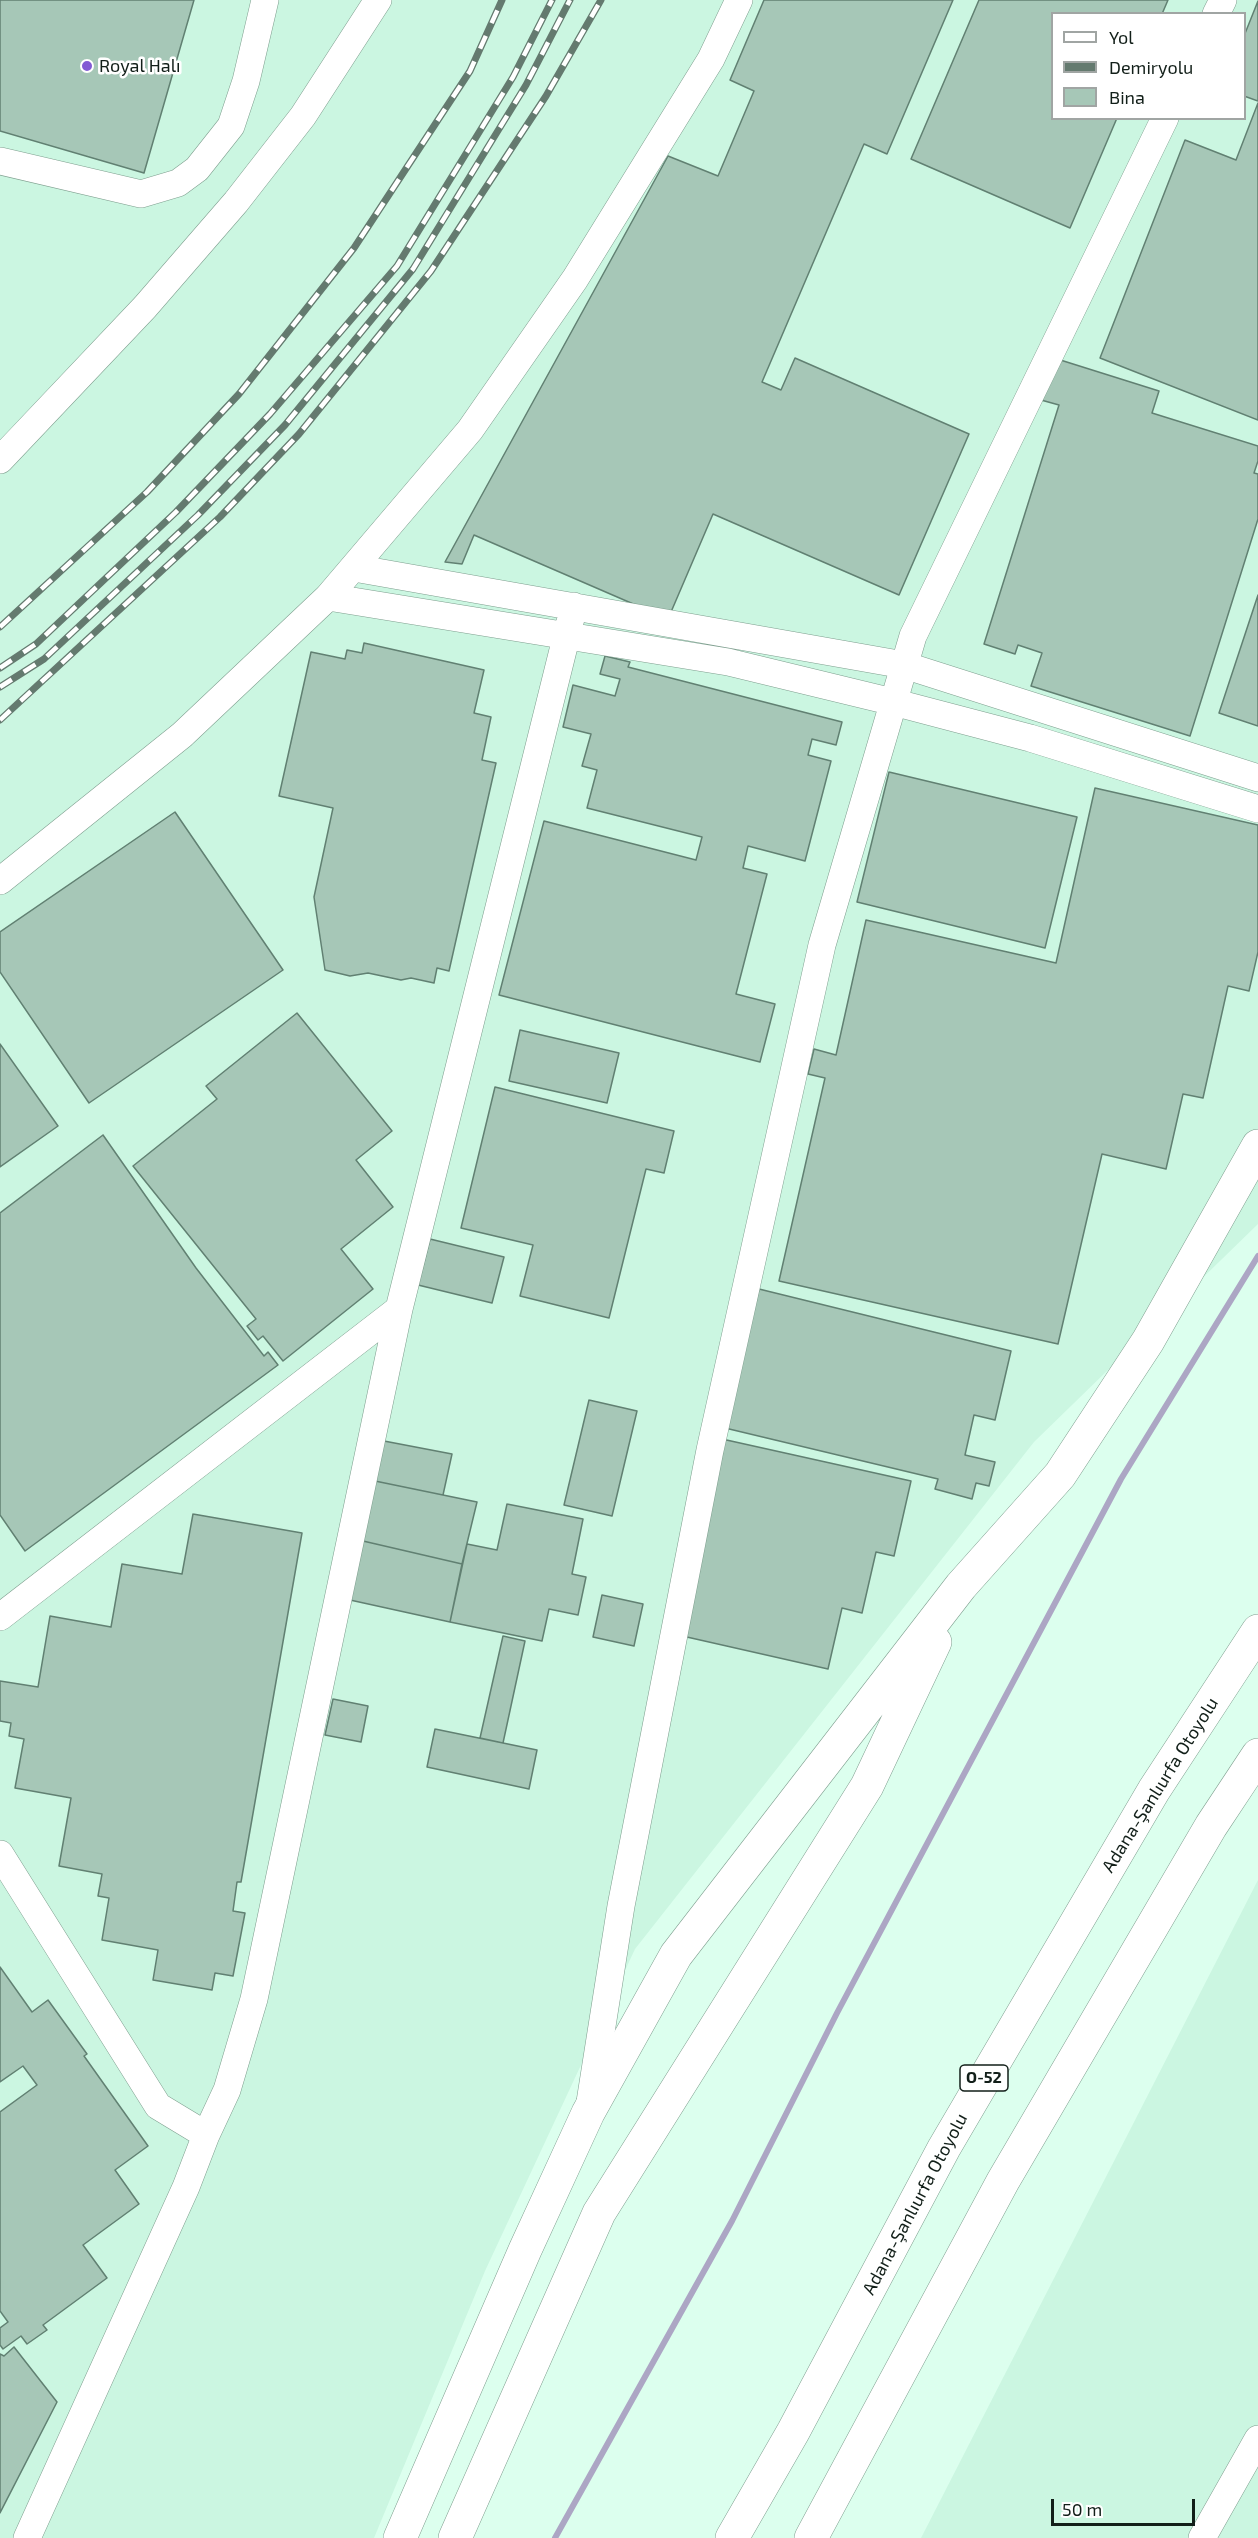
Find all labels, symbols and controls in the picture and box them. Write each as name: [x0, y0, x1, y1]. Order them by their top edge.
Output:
legend: [1051, 12, 1246, 120]
text: Yol: [1109, 26, 1134, 48]
place label: Royal Halı: [99, 55, 181, 77]
text: Demiryolu: [1109, 56, 1193, 78]
marker: Royal Halı: [80, 59, 94, 73]
text: Bina: [1109, 86, 1145, 108]
street label: Adana-Şanlıurfa Otoyolu: [1097, 1693, 1223, 1877]
road number: O-52: [960, 2065, 1008, 2091]
street label: Adana-Şanlıurfa Otoyolu: [858, 2110, 972, 2298]
scale bar: [1054, 2487, 1198, 2525]
text: 50 m: [1062, 2498, 1102, 2520]

